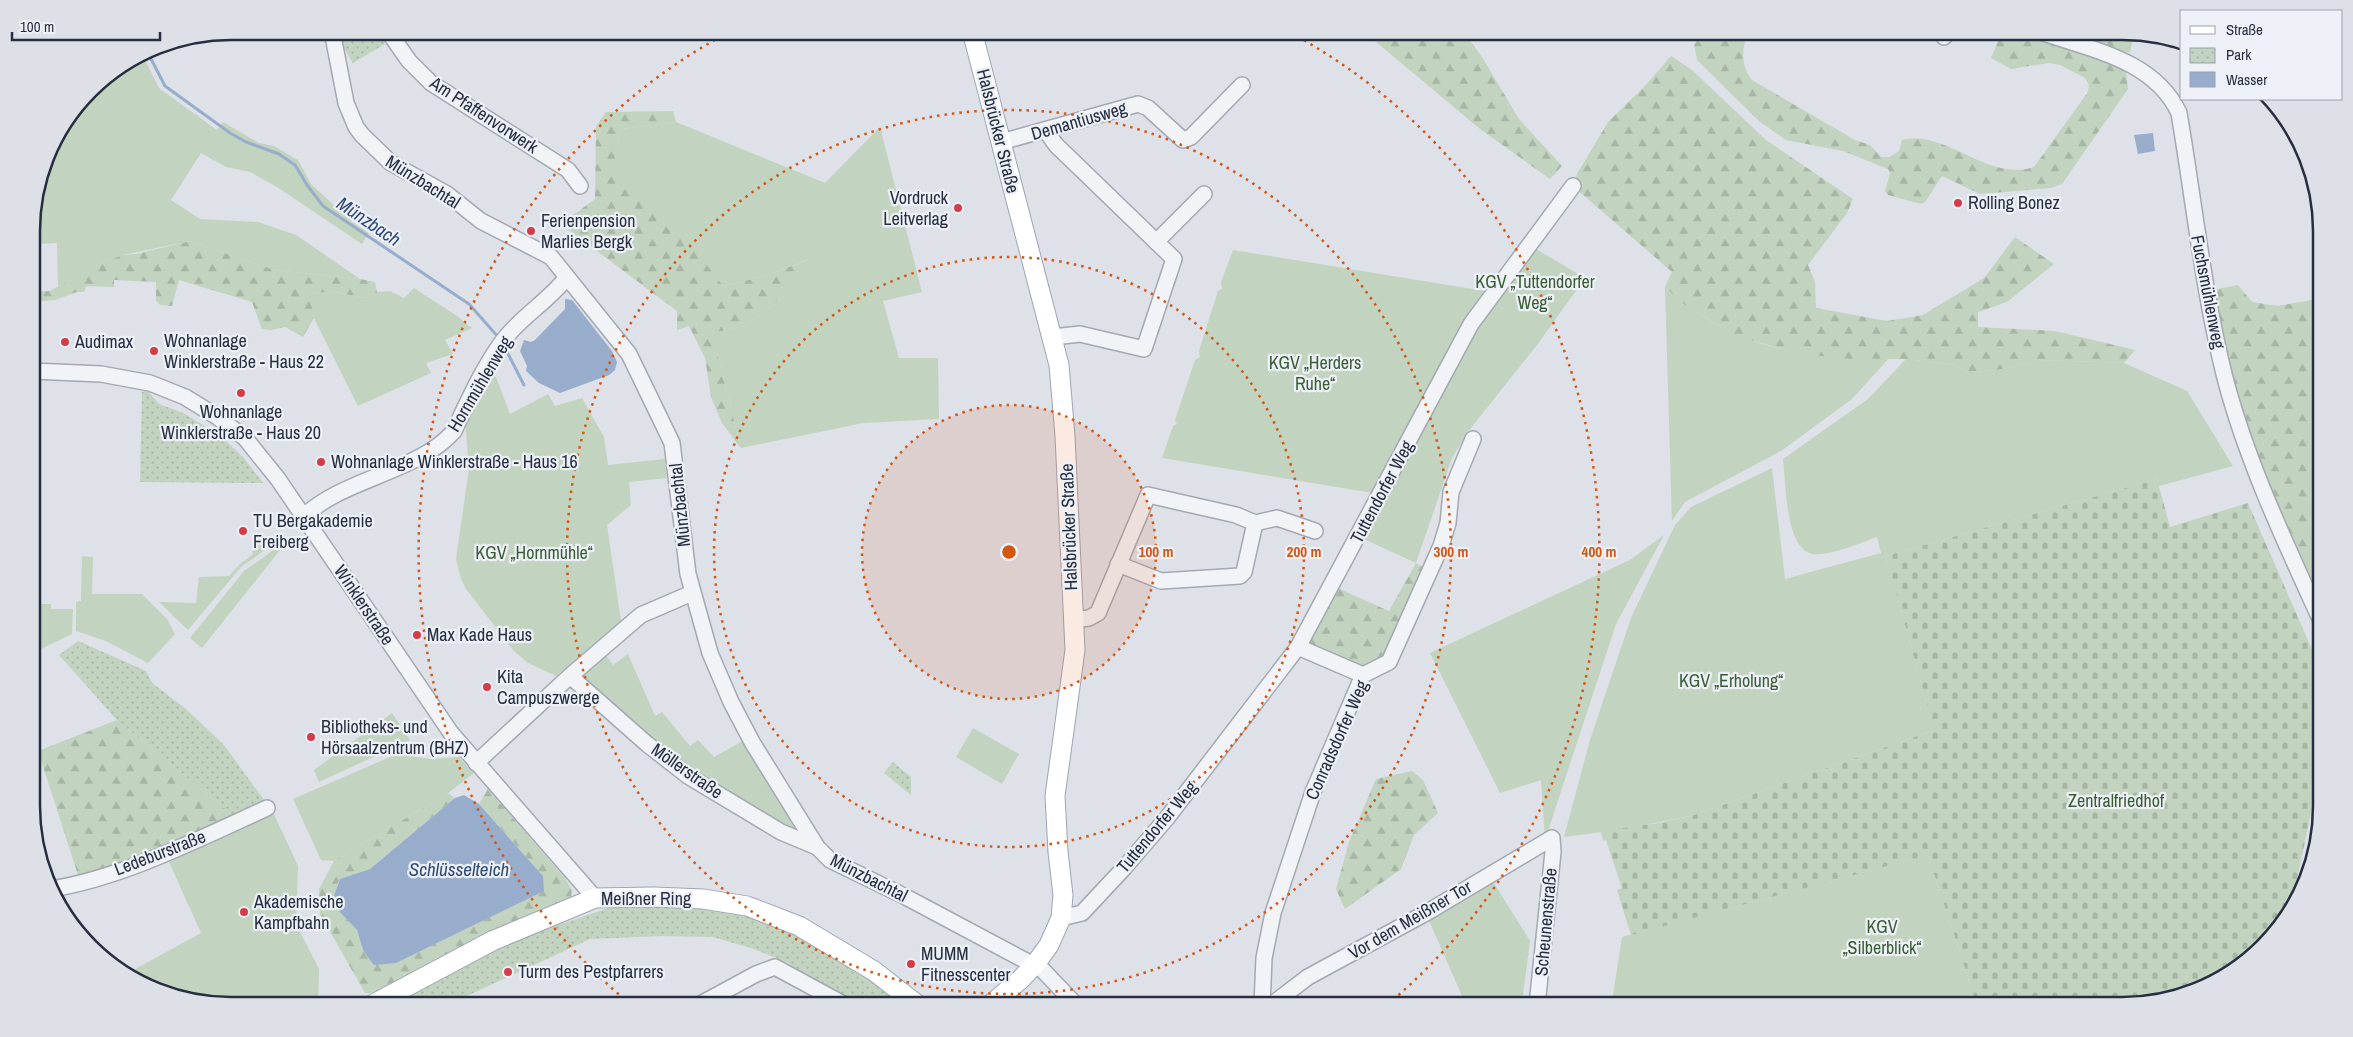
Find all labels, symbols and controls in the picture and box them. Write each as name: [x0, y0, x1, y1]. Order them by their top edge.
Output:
scale bar: [12, 10, 160, 42]
legend: [2180, 10, 2343, 100]
text: 100 m: [20, 16, 54, 37]
text: Straße: [2226, 19, 2263, 40]
text: Park: [2226, 44, 2252, 65]
street label: Halsbrücker Straße: [971, 66, 1026, 196]
text: Wasser: [2226, 69, 2267, 90]
street label: Am Pfaffenvorwerk: [424, 70, 544, 159]
street label: Demantiusweg: [1028, 95, 1130, 146]
street label: Münzbachtal: [381, 149, 465, 214]
place label: Vordruck Leitverlag: [883, 185, 949, 231]
water label: Münzbach: [332, 190, 406, 252]
place label: Rolling Bonez: [1968, 190, 2060, 215]
marker: Rolling Bonez: [1952, 197, 1964, 209]
marker: Vordruck Leitverlag: [952, 202, 964, 214]
place label: Ferienpension Marlies Bergk: [541, 208, 635, 254]
marker: Ferienpension Marlies Bergk: [525, 225, 537, 237]
street label: Fuchsmühlenweg: [2185, 233, 2232, 352]
park label: KGV „Tuttendorfer Weg“: [1475, 269, 1595, 315]
place label: Wohnanlage Winklerstraße - Haus 22: [164, 328, 324, 374]
place label: Audimax: [74, 329, 134, 354]
street label: Hornmühlenweg: [441, 331, 518, 436]
marker: Audimax: [59, 336, 71, 348]
marker: Wohnanlage Winklerstraße - Haus 22: [148, 345, 160, 357]
park label: KGV „Herders Ruhe“: [1269, 350, 1361, 396]
marker: Wohnanlage Winklerstraße - Haus 20: [235, 387, 247, 399]
place label: Wohnanlage Winklerstraße - Haus 20: [161, 399, 321, 445]
street label: Tuttendorfer Weg: [1344, 435, 1420, 548]
place label: Wohnanlage Winklerstraße - Haus 16: [331, 449, 578, 474]
marker: Wohnanlage Winklerstraße - Haus 16: [315, 456, 327, 468]
street label: Münzbachtal: [663, 462, 696, 548]
street label: Halsbrücker Straße: [1054, 463, 1083, 591]
place label: TU Bergakademie Freiberg: [253, 508, 373, 554]
marker: TU Bergakademie Freiberg: [237, 525, 249, 537]
park label: KGV „Hornmühle“: [475, 540, 593, 565]
text: 100 m: [1139, 541, 1173, 562]
text: 200 m: [1287, 541, 1321, 562]
text: 300 m: [1434, 541, 1468, 562]
text: 400 m: [1582, 541, 1616, 562]
centre of rings: [1000, 543, 1018, 561]
street label: Winklerstraße: [328, 560, 400, 650]
place label: Max Kade Haus: [427, 622, 532, 647]
marker: Max Kade Haus: [411, 629, 423, 641]
place label: Kita Campuszwerge: [497, 664, 600, 710]
park label: KGV „Erholung“: [1679, 668, 1783, 693]
street label: Conradsdorfer Weg: [1299, 675, 1374, 804]
marker: Kita Campuszwerge: [481, 681, 493, 693]
place label: Bibliotheks- und Hörsaalzentrum (BHZ): [321, 714, 469, 760]
marker: Bibliotheks- und Hörsaalzentrum (BHZ): [305, 731, 317, 743]
street label: Möllerstraße: [647, 737, 728, 804]
street label: Tuttendorfer Weg: [1111, 775, 1203, 878]
park label: Zentralfriedhof: [2068, 788, 2165, 813]
street label: Ledeburstraße: [111, 824, 209, 881]
street label: Münzbachtal: [826, 847, 912, 908]
water label: Schlüsselteich: [409, 856, 509, 882]
street label: Scheunenstraße: [1528, 867, 1563, 977]
street label: Vor dem Meißner Tor: [1344, 874, 1476, 965]
street label: Meißner Ring: [601, 886, 692, 911]
place label: Akademische Kampfbahn: [253, 889, 343, 935]
marker: Akademische Kampfbahn: [238, 906, 250, 918]
park label: KGV „Silberblick“: [1843, 914, 1921, 960]
place label: MUMM Fitnesscenter: [921, 941, 1011, 987]
marker: MUMM Fitnesscenter: [905, 958, 917, 970]
place label: Turm des Pestpfarrers: [518, 959, 664, 984]
marker: Turm des Pestpfarrers: [502, 966, 514, 978]

